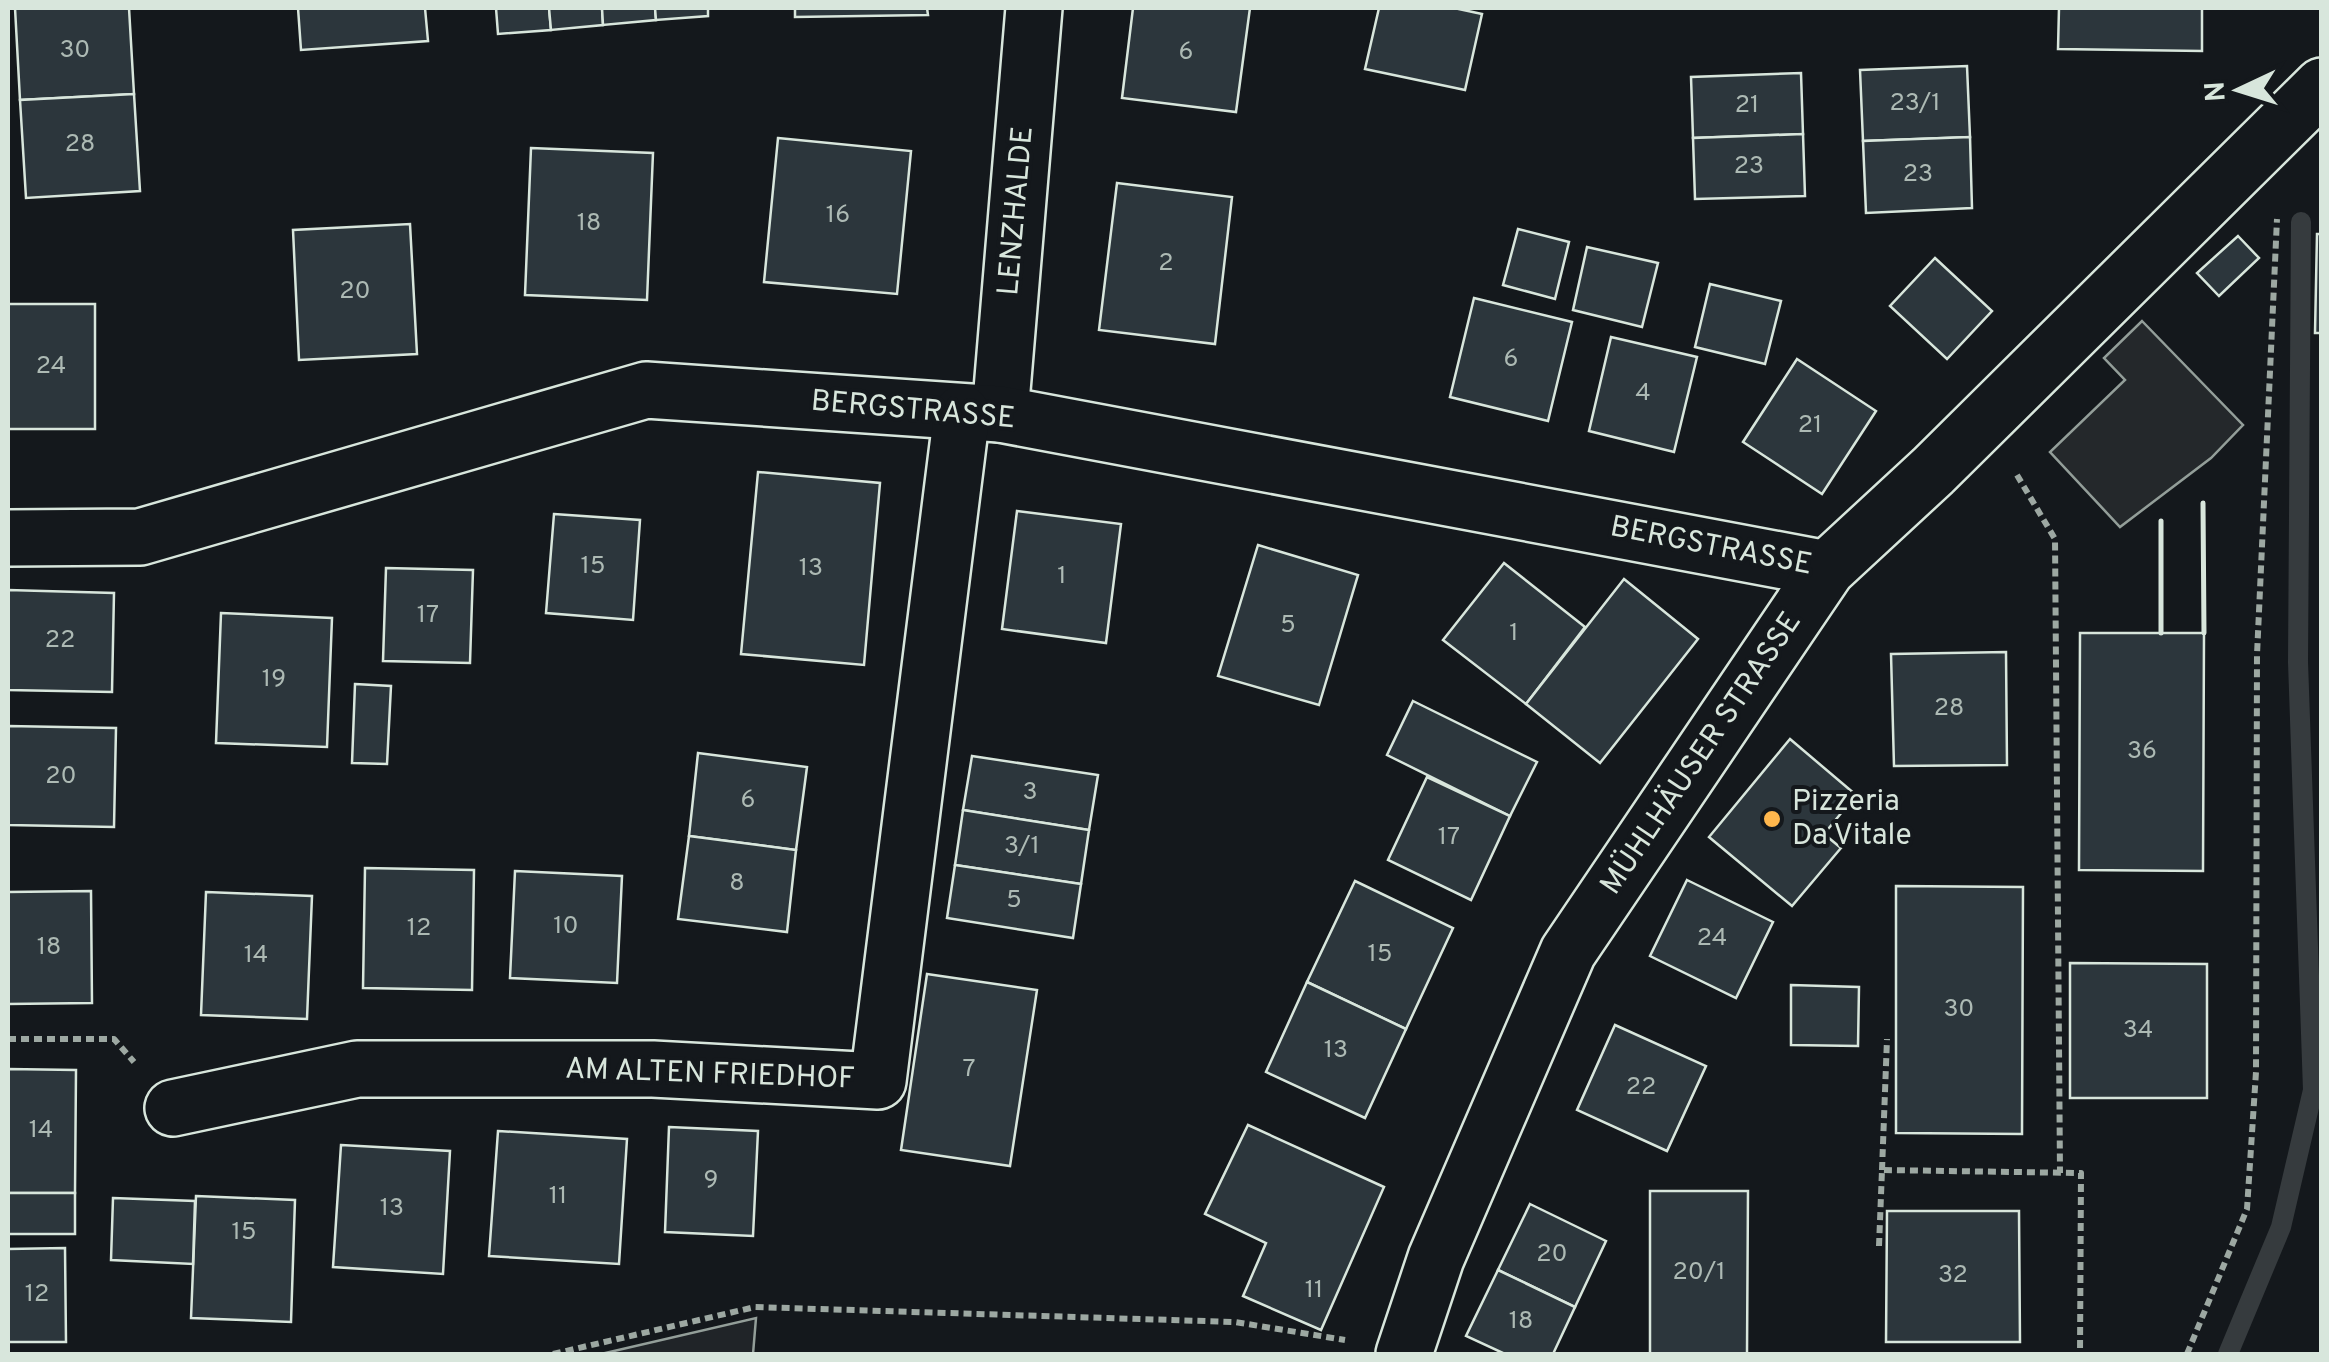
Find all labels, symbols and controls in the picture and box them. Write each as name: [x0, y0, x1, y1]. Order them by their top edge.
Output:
house number: 30: [60, 35, 90, 67]
house number: 6: [1179, 37, 1193, 69]
north arrow: [2189, 40, 2289, 140]
text: N: [2198, 80, 2236, 103]
house number: 23/1: [1889, 88, 1941, 120]
house number: 21: [1735, 90, 1759, 122]
street label: LENZHALDE: [991, 125, 1043, 297]
house number: 28: [65, 129, 95, 161]
house number: 23: [1734, 151, 1764, 183]
house number: 23: [1903, 159, 1933, 191]
house number: 16: [826, 200, 850, 232]
house number: 18: [577, 208, 601, 240]
house number: 2: [1158, 248, 1174, 280]
house number: 20: [339, 276, 371, 308]
house number: 6: [1504, 344, 1518, 376]
house number: 24: [36, 351, 66, 383]
house number: 4: [1635, 378, 1651, 410]
street label: BERGSTRASSE: [809, 384, 1017, 438]
house number: 21: [1798, 410, 1822, 442]
street label: BERGSTRASSE: [1607, 509, 1815, 585]
house number: 15: [581, 551, 605, 583]
house number: 13: [799, 553, 823, 585]
house number: 1: [1057, 561, 1067, 593]
house number: 17: [417, 600, 439, 632]
street label: MÜHLHÄUSER STRASSE: [1592, 604, 1810, 902]
house number: 5: [1280, 610, 1296, 642]
house number: 1: [1509, 618, 1519, 650]
house number: 22: [45, 625, 75, 657]
house number: 19: [262, 664, 286, 696]
house number: 28: [1934, 693, 1964, 725]
house number: 36: [2127, 736, 2157, 768]
house number: 20: [45, 761, 77, 793]
house number: 3: [1022, 777, 1038, 809]
place label: Pizzeria Da Vitale: [1792, 784, 1912, 855]
house number: 6: [741, 785, 755, 817]
marker: Pizzeria Da Vitale: [1761, 808, 1783, 830]
house number: 17: [1438, 822, 1460, 854]
house number: 3/1: [1004, 831, 1040, 863]
house number: 8: [729, 868, 745, 900]
house number: 5: [1006, 885, 1022, 917]
house number: 10: [553, 911, 579, 943]
house number: 12: [407, 913, 431, 945]
house number: 24: [1697, 923, 1727, 955]
house number: 18: [37, 932, 61, 964]
house number: 15: [1368, 939, 1392, 971]
house number: 14: [244, 940, 268, 972]
house number: 30: [1944, 994, 1974, 1026]
house number: 34: [2123, 1015, 2153, 1047]
house number: 13: [1324, 1035, 1348, 1067]
street label: AM ALTEN FRIEDHOF: [564, 1051, 856, 1099]
house number: 7: [962, 1054, 976, 1086]
house number: 22: [1626, 1072, 1656, 1104]
house number: 14: [29, 1115, 53, 1147]
house number: 9: [704, 1165, 718, 1197]
house number: 11: [549, 1181, 567, 1213]
house number: 13: [380, 1193, 404, 1225]
house number: 15: [232, 1217, 256, 1249]
house number: 20: [1536, 1239, 1568, 1271]
house number: 20/1: [1673, 1257, 1725, 1289]
house number: 32: [1938, 1260, 1968, 1292]
house number: 11: [1305, 1275, 1323, 1307]
house number: 12: [25, 1279, 49, 1311]
house number: 18: [1509, 1306, 1533, 1338]

